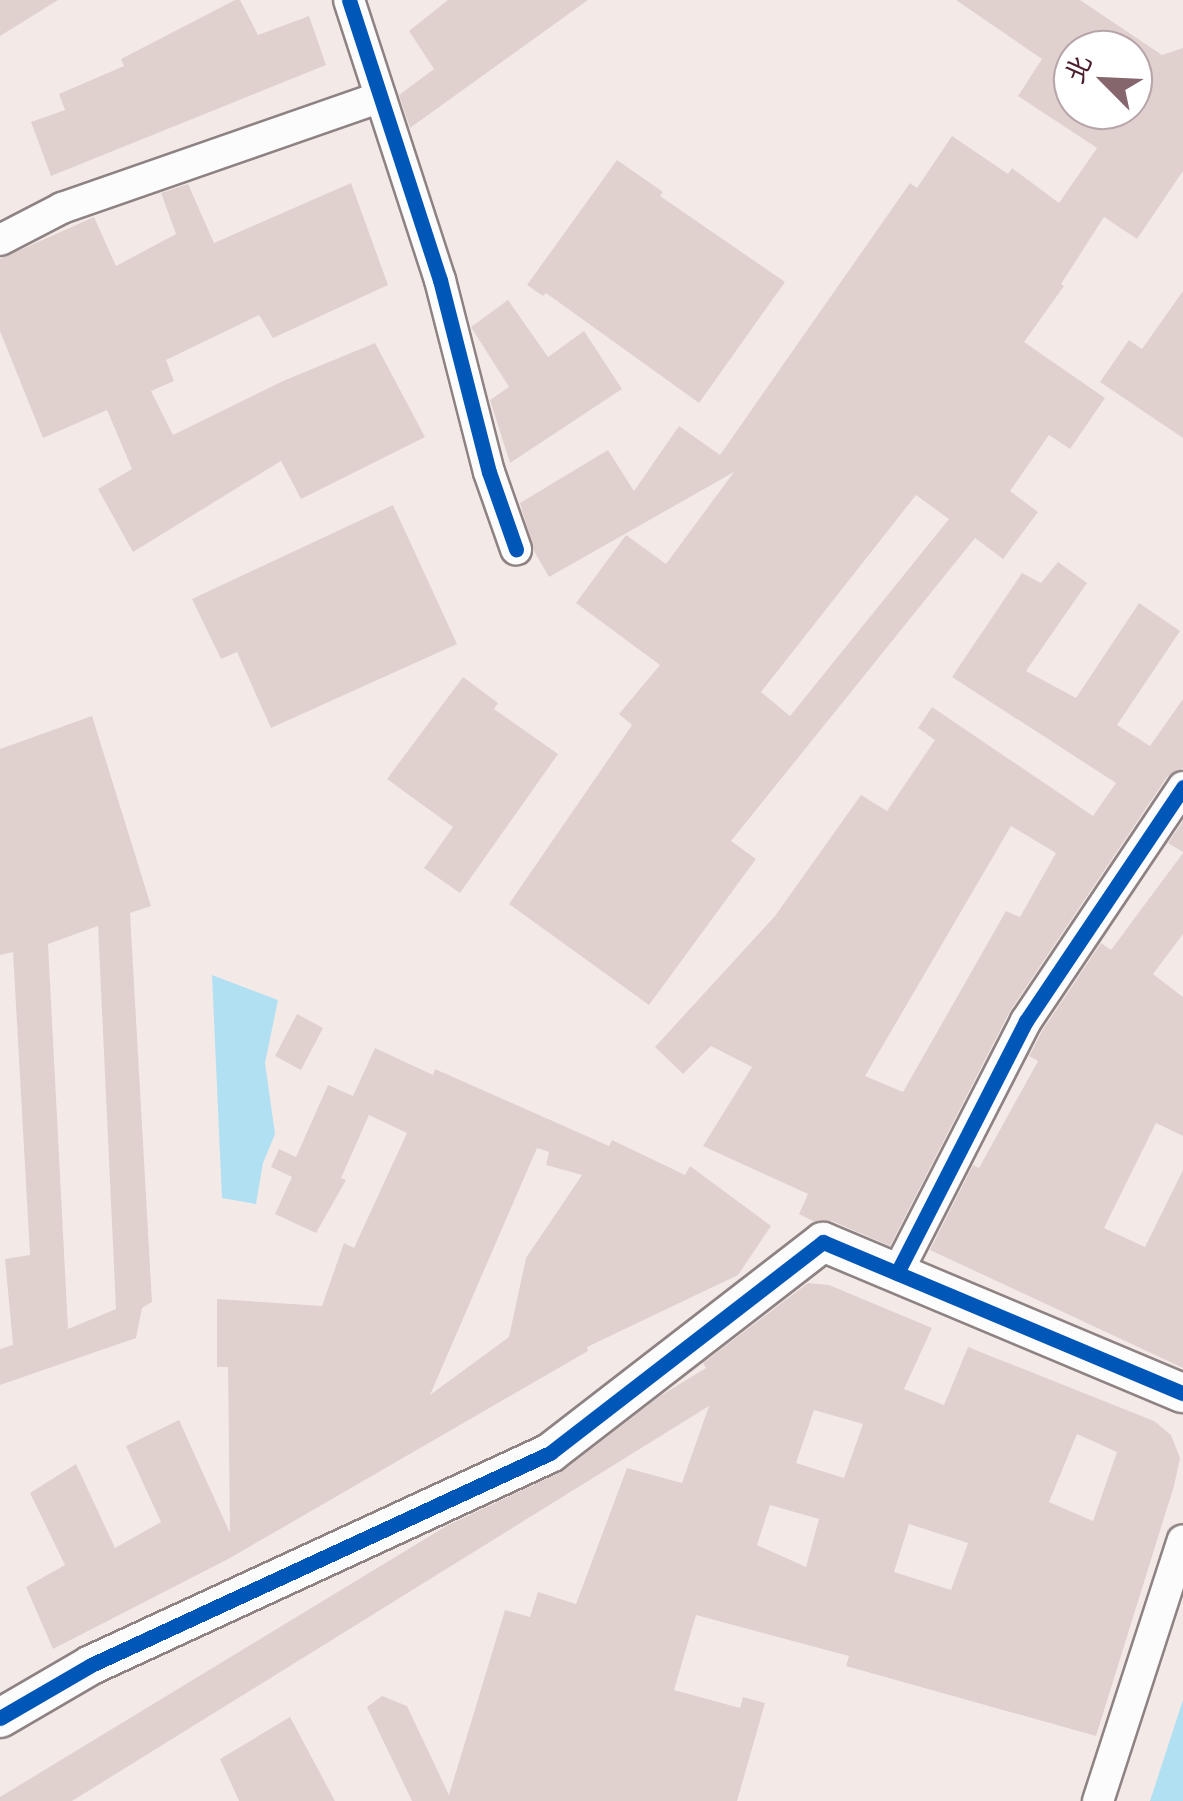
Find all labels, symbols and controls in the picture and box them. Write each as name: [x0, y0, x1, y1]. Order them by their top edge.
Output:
north arrow: [1053, 30, 1153, 130]
text: 北: [1056, 49, 1099, 88]

